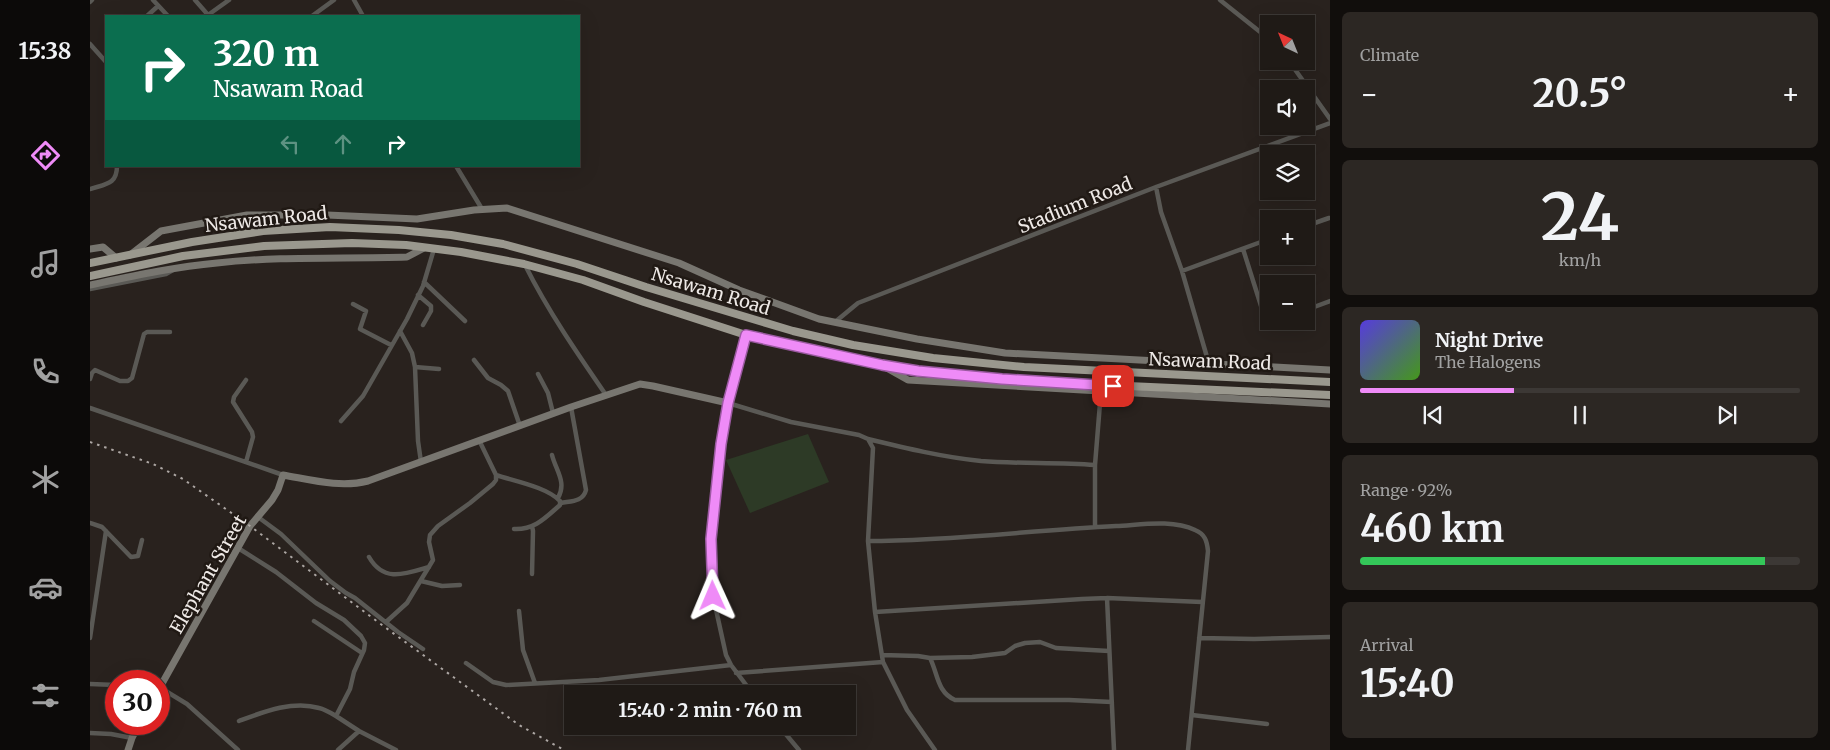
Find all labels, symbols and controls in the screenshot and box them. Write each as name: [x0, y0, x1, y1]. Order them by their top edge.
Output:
north arrow: [1260, 15, 1315, 70]
map controls: [1260, 15, 1315, 330]
text: 320 m: [213, 32, 319, 76]
icon: right: [130, 35, 195, 100]
text: 15:38: [19, 37, 71, 65]
text: Climate: [1360, 45, 1419, 65]
text: 20.5°: [1533, 70, 1627, 117]
text: Nsawam Road: [213, 75, 363, 103]
text: −: [1360, 76, 1379, 112]
text: +: [1781, 76, 1800, 112]
button: sound: [1260, 80, 1315, 135]
icon: left: [276, 130, 304, 158]
icon: ahead: [329, 130, 357, 158]
icon: right: [382, 130, 410, 158]
icon: directions: [28, 138, 63, 173]
button: layers: [1260, 145, 1315, 200]
street label: Stadium Road: [1015, 172, 1136, 238]
text: 24: [1541, 176, 1619, 258]
street label: Nsawam Road: [204, 201, 328, 237]
button: +: [1260, 210, 1315, 265]
icon: music: [28, 246, 63, 281]
text: km/h: [1559, 250, 1601, 270]
street label: Nsawam Road: [649, 262, 773, 320]
button: −: [1260, 275, 1315, 330]
text: Night Drive: [1435, 328, 1543, 352]
street label: Nsawam Road: [1148, 347, 1272, 375]
text: The Halogens: [1435, 352, 1541, 372]
icon: phone: [28, 354, 63, 389]
pin: [1092, 365, 1134, 407]
icon: arrive: [1099, 372, 1127, 400]
icon: previous: [1419, 401, 1447, 429]
icon: pause: [1566, 401, 1594, 429]
icon: next: [1713, 401, 1741, 429]
icon: climate: [28, 462, 63, 497]
text: Range · 92%: [1360, 480, 1452, 500]
text: 460 km: [1360, 505, 1504, 552]
street label: Elephant Street: [165, 511, 251, 637]
position arrow: [686, 569, 738, 621]
icon: car: [28, 570, 63, 605]
text: Arrival: [1360, 635, 1413, 655]
text: 15:40: [1360, 660, 1455, 707]
speed limit sign: 30: [105, 670, 170, 735]
icon: filters: [28, 678, 63, 713]
text: 15:40 · 2 min · 760 m: [618, 698, 802, 722]

